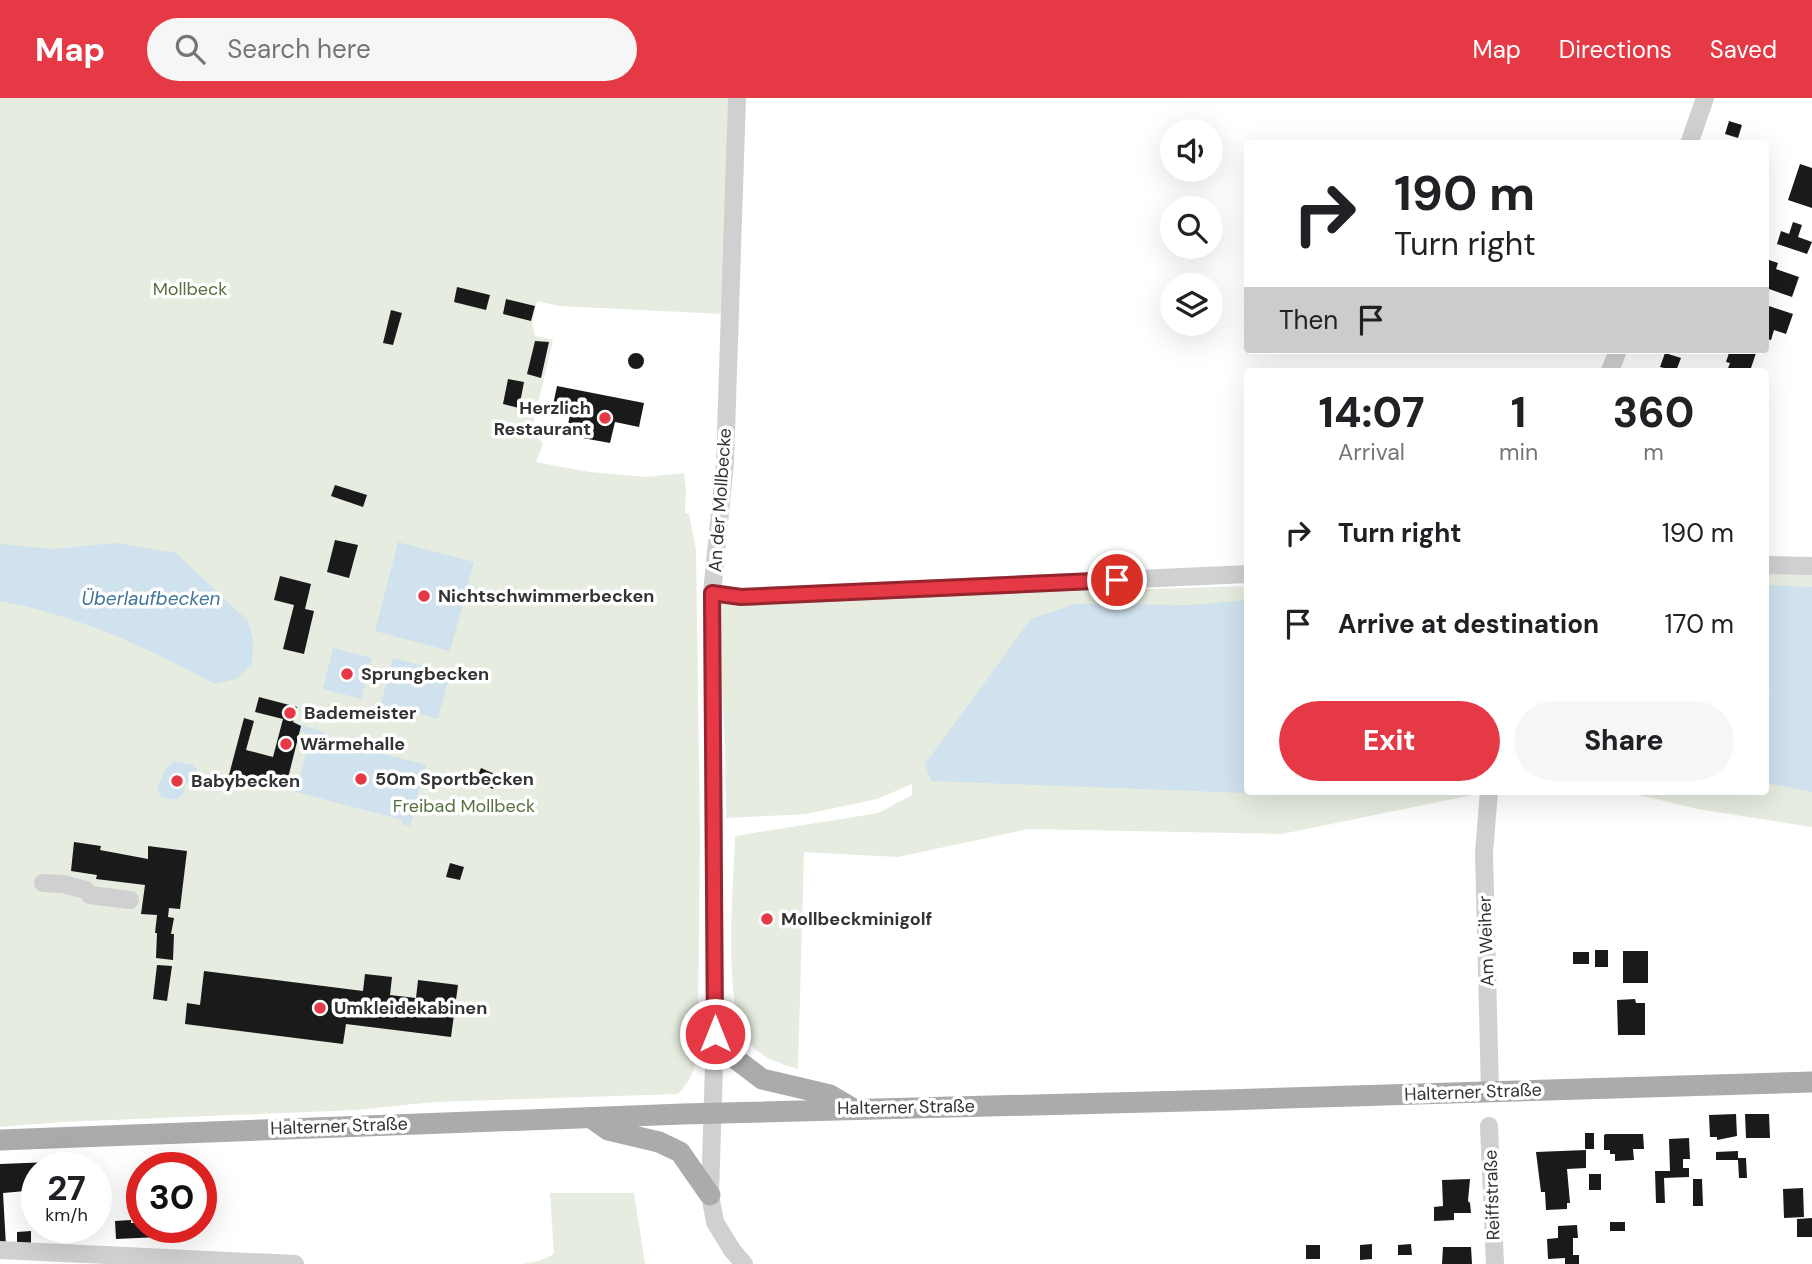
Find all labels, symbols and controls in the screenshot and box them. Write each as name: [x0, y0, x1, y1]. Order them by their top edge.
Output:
search box: [147, 18, 637, 81]
text: Map: [35, 28, 105, 71]
icon: search: [171, 30, 209, 68]
text: Search here: [227, 32, 371, 66]
text: Map: [1473, 34, 1521, 65]
text: Directions: [1559, 34, 1672, 65]
text: Saved: [1710, 34, 1777, 65]
map controls: [1160, 119, 1223, 336]
button: sound: [1160, 119, 1223, 182]
text: 190 m: [1394, 161, 1535, 225]
icon: right: [1279, 168, 1370, 259]
button: search: [1160, 196, 1223, 259]
text: Turn right: [1394, 223, 1536, 265]
button: layers: [1160, 273, 1223, 336]
park label: Mollbeck: [153, 277, 227, 301]
icon: arrive: [1352, 301, 1390, 339]
text: Then: [1279, 303, 1338, 337]
text: 14:07: [1319, 385, 1424, 440]
text: 1: [1511, 385, 1526, 440]
text: 360: [1613, 385, 1694, 440]
place label: Herzlich Restaurant: [494, 396, 591, 441]
marker: Herzlich Restaurant: [597, 410, 613, 426]
street label: An der Mollbecke: [703, 427, 737, 573]
text: Arrival: [1338, 437, 1405, 467]
text: min: [1499, 437, 1538, 467]
text: m: [1643, 437, 1664, 467]
icon: right: [1279, 514, 1317, 552]
text: Turn right: [1338, 516, 1462, 550]
text: 190 m: [1662, 516, 1734, 550]
pin: [1087, 550, 1147, 610]
icon: arrive: [1098, 561, 1136, 599]
place label: Nichtschwimmerbecken: [438, 584, 654, 608]
water label: Überlaufbecken: [82, 586, 220, 611]
marker: Nichtschwimmerbecken: [416, 588, 432, 604]
icon: arrive: [1279, 605, 1317, 643]
text: Arrive at destination: [1338, 607, 1599, 641]
text: 170 m: [1665, 607, 1734, 641]
place label: Sprungbecken: [361, 662, 489, 686]
marker: Sprungbecken: [339, 666, 355, 682]
place label: Bademeister: [304, 701, 416, 725]
button: Exit: [1279, 701, 1500, 781]
button: Share: [1514, 701, 1734, 781]
marker: Bademeister: [282, 705, 298, 721]
place label: Wärmehalle: [300, 732, 405, 756]
marker: Wärmehalle: [278, 736, 294, 752]
place label: 50m Sportbecken: [375, 767, 534, 791]
place label: Babybecken: [191, 769, 300, 793]
marker: 50m Sportbecken: [353, 771, 369, 787]
marker: Babybecken: [169, 773, 185, 789]
park label: Freibad Mollbeck: [393, 794, 535, 818]
street label: Am Weiher: [1472, 895, 1500, 987]
place label: Mollbeckminigolf: [781, 907, 932, 931]
marker: Mollbeckminigolf: [759, 911, 775, 927]
place label: Umkleidekabinen: [334, 996, 487, 1020]
position arrow: [678, 997, 752, 1071]
marker: Umkleidekabinen: [312, 1000, 328, 1016]
street label: Halterner Straße: [1404, 1078, 1542, 1106]
street label: Halterner Straße: [837, 1094, 975, 1120]
street label: Halterner Straße: [270, 1112, 408, 1140]
street label: Reiffstraße: [1478, 1149, 1506, 1241]
speed limit sign: 30: [126, 1152, 217, 1243]
text: 27: [47, 1165, 86, 1211]
text: km/h: [45, 1203, 88, 1227]

